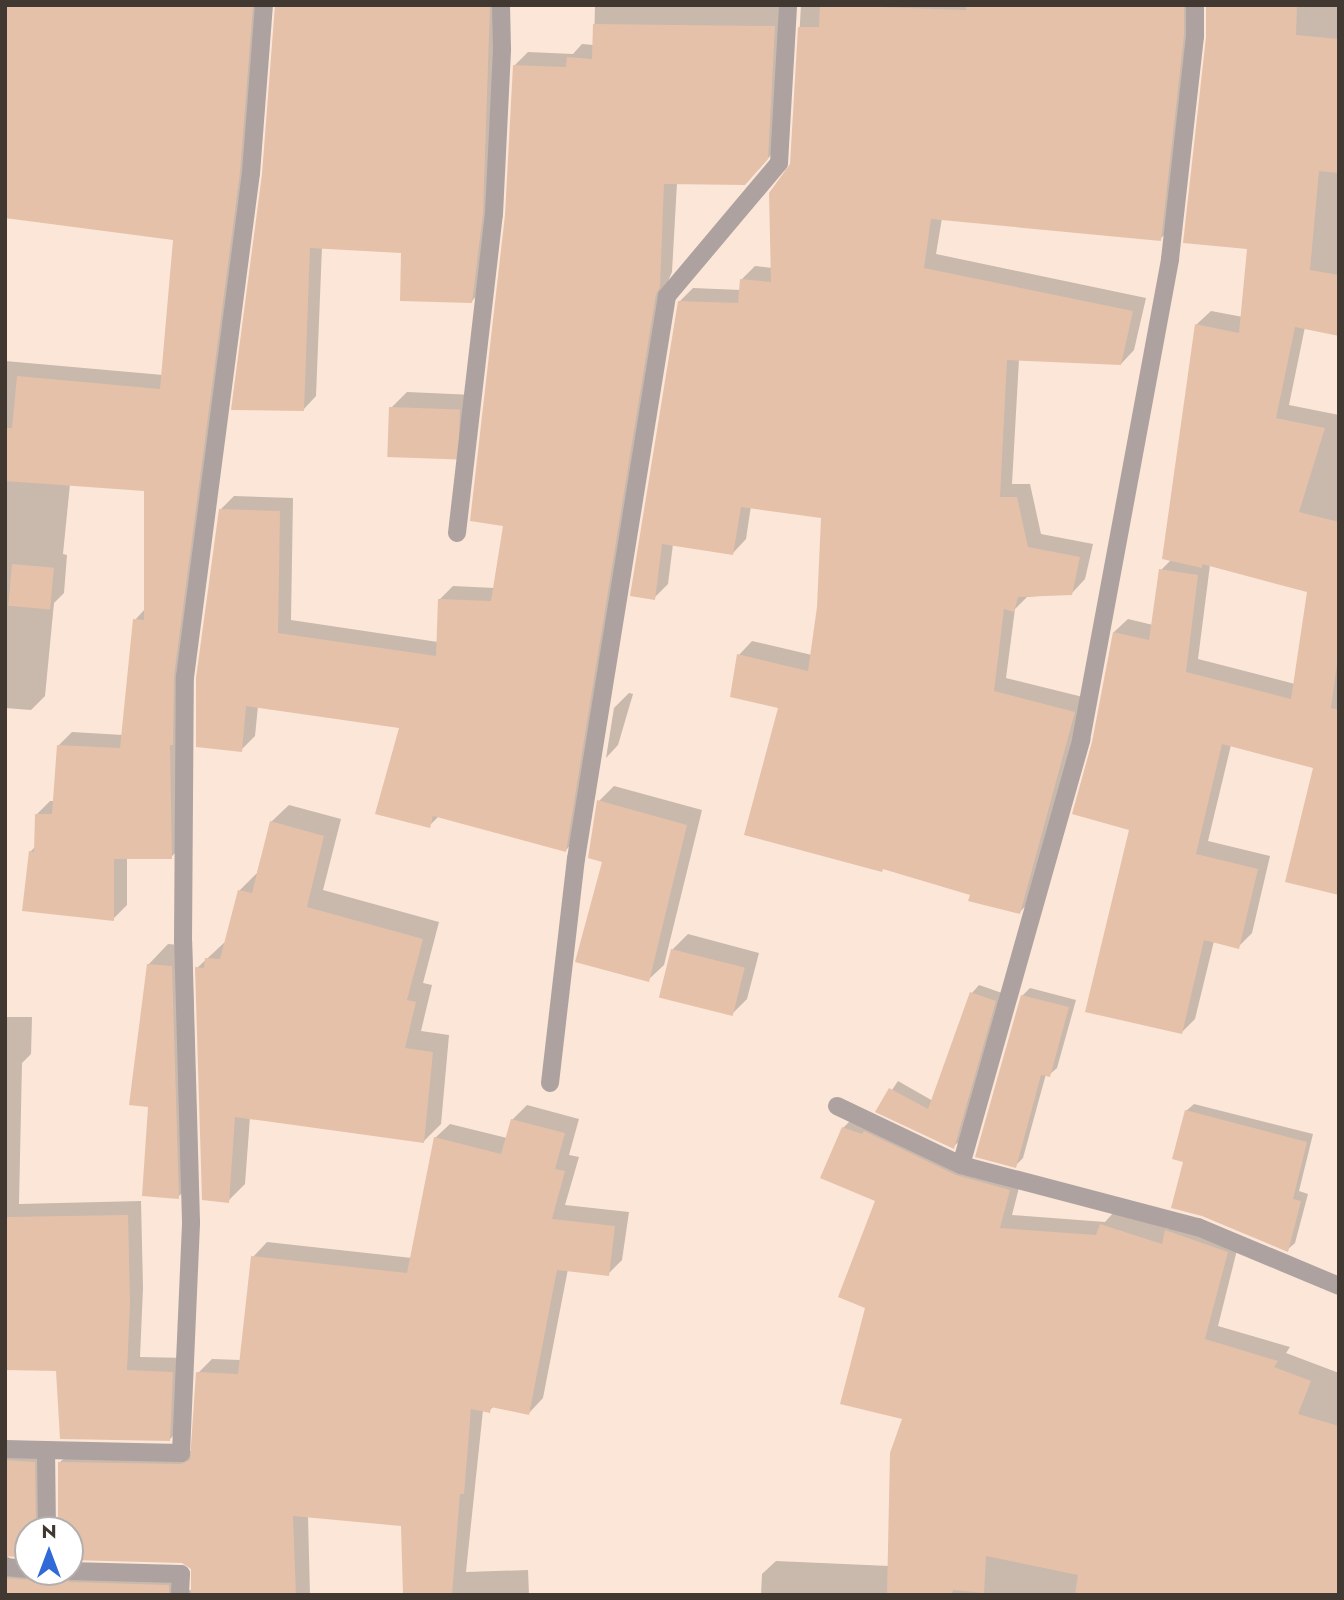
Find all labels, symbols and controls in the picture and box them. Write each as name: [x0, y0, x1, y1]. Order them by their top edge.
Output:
north arrow: [14, 1516, 84, 1586]
text: N: [41, 1518, 57, 1545]

